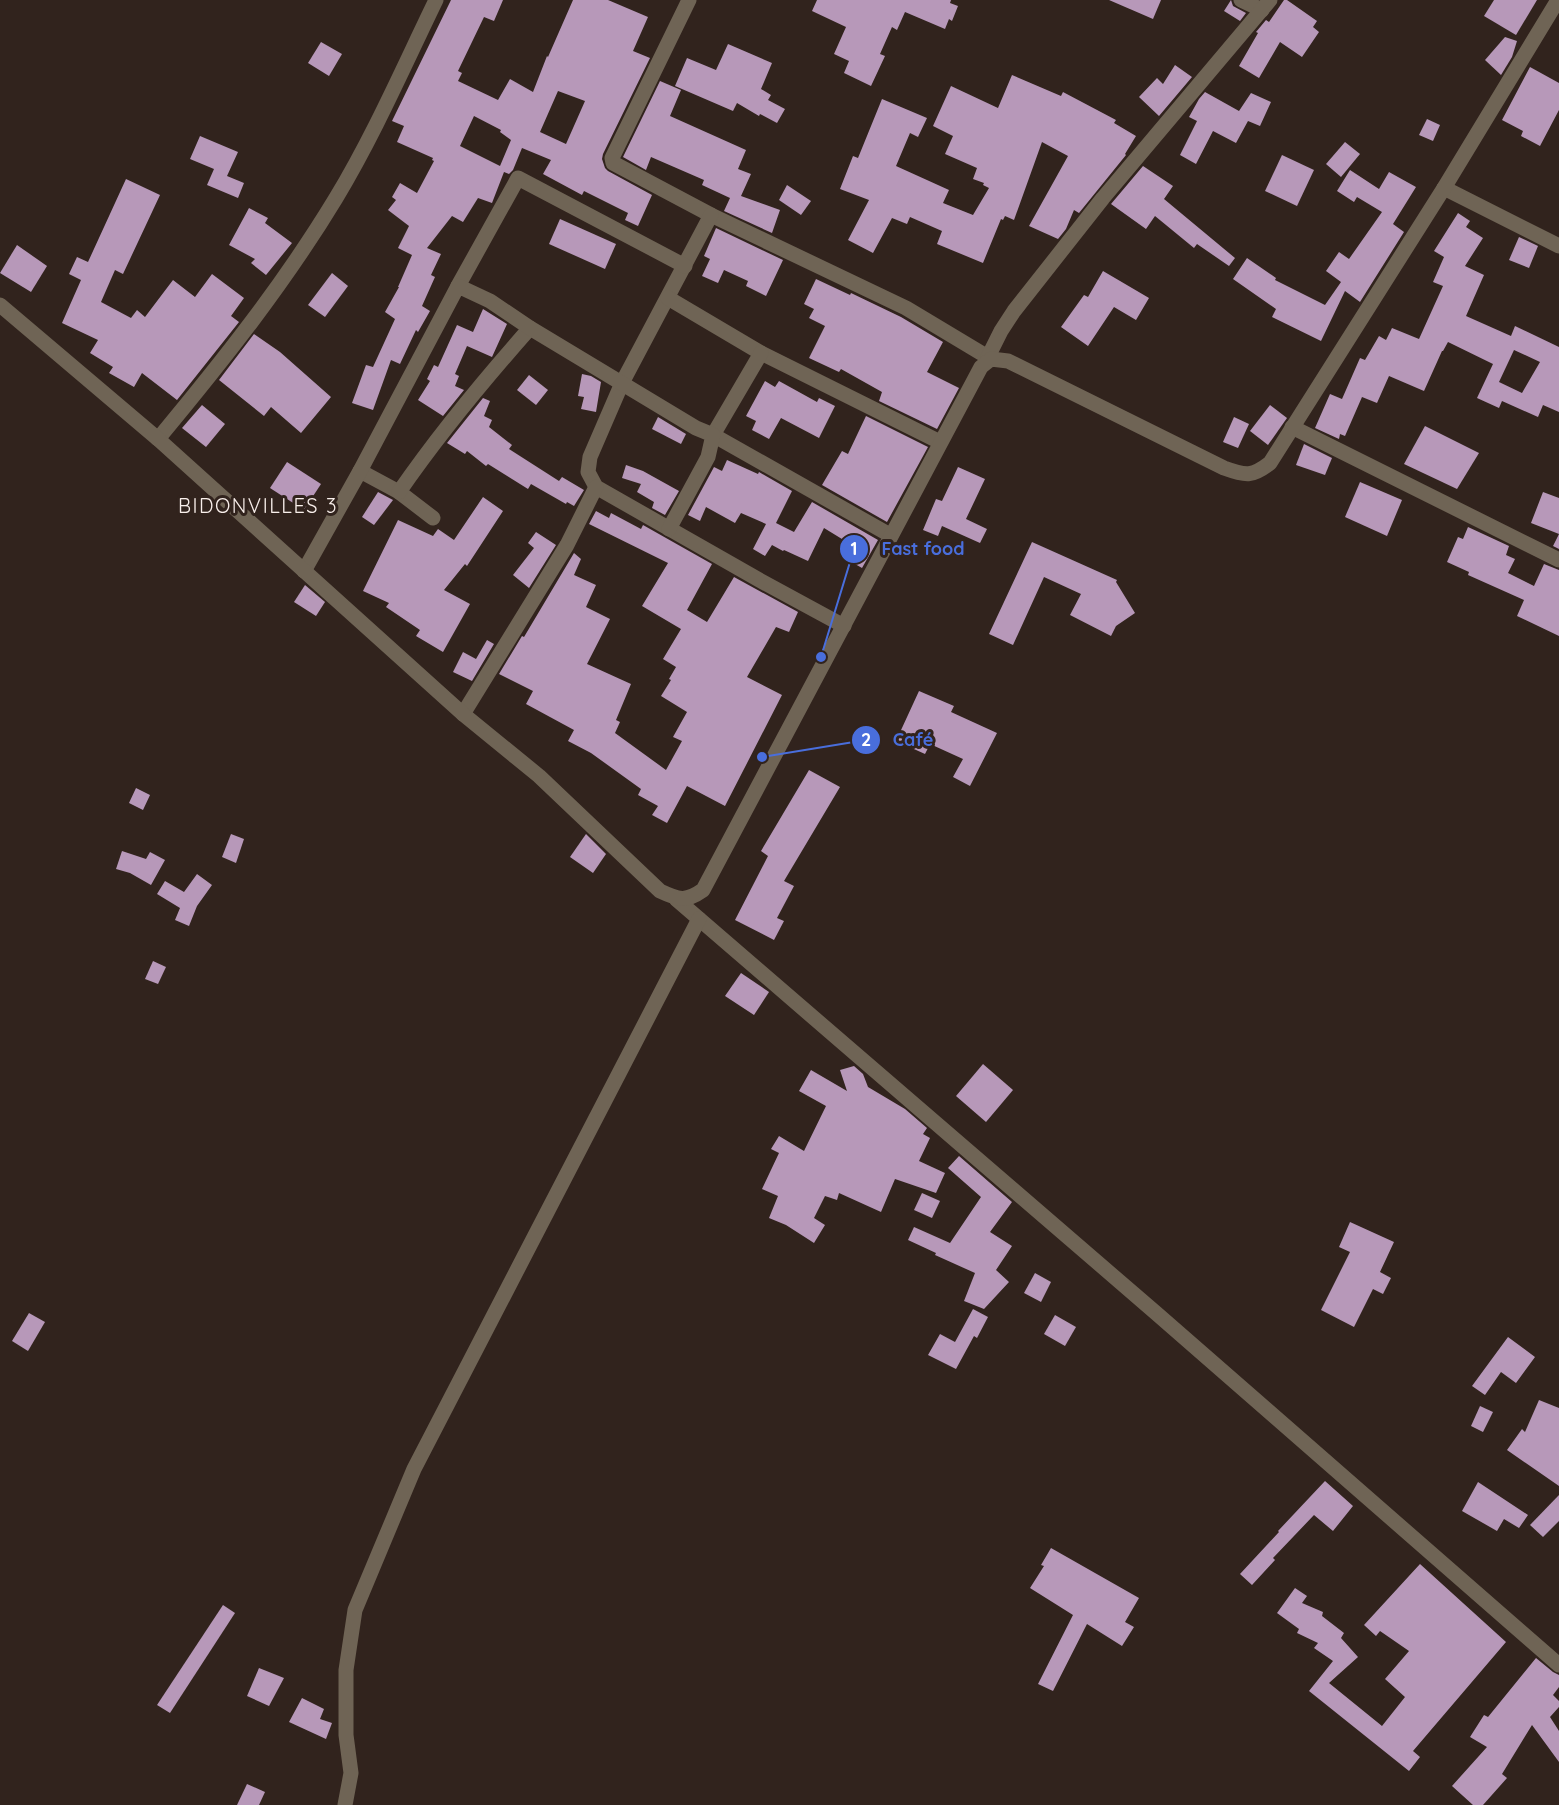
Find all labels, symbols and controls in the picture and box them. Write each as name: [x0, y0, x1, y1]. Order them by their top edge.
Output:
district label: BIDONVILLES 3: [178, 493, 338, 518]
callout: Fast food: [839, 531, 977, 567]
text: 1: [850, 537, 858, 560]
text: Fast food: [881, 537, 965, 560]
callout: Café: [851, 722, 945, 758]
text: 2: [861, 728, 871, 751]
text: Café: [893, 728, 933, 751]

